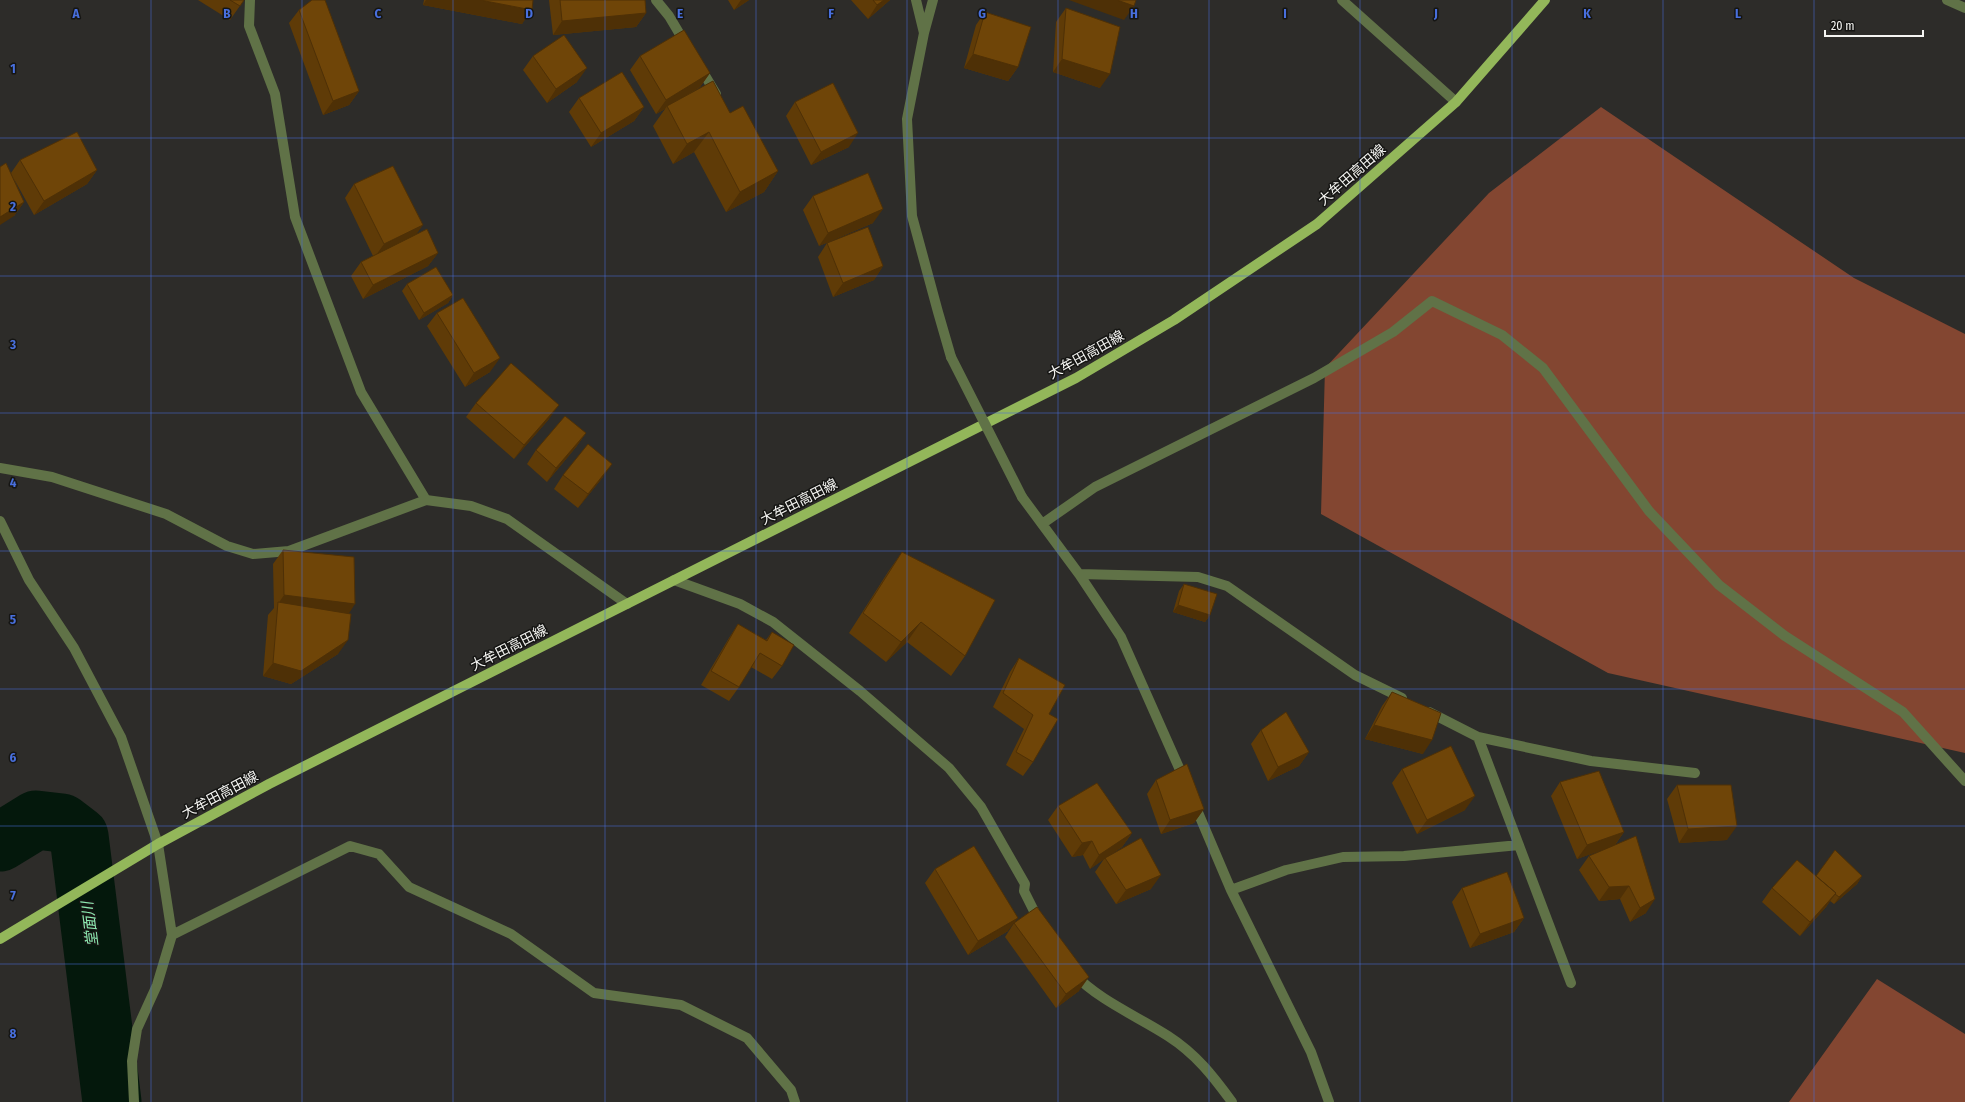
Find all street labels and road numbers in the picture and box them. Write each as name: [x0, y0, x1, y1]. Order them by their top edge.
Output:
street label: 大牟田高田線: [1315, 141, 1389, 209]
street label: 大牟田高田線: [1045, 327, 1127, 383]
street label: 大牟田高田線: [758, 475, 840, 529]
street label: 大牟田高田線: [468, 621, 550, 675]
street label: 大牟田高田線: [179, 768, 261, 822]

